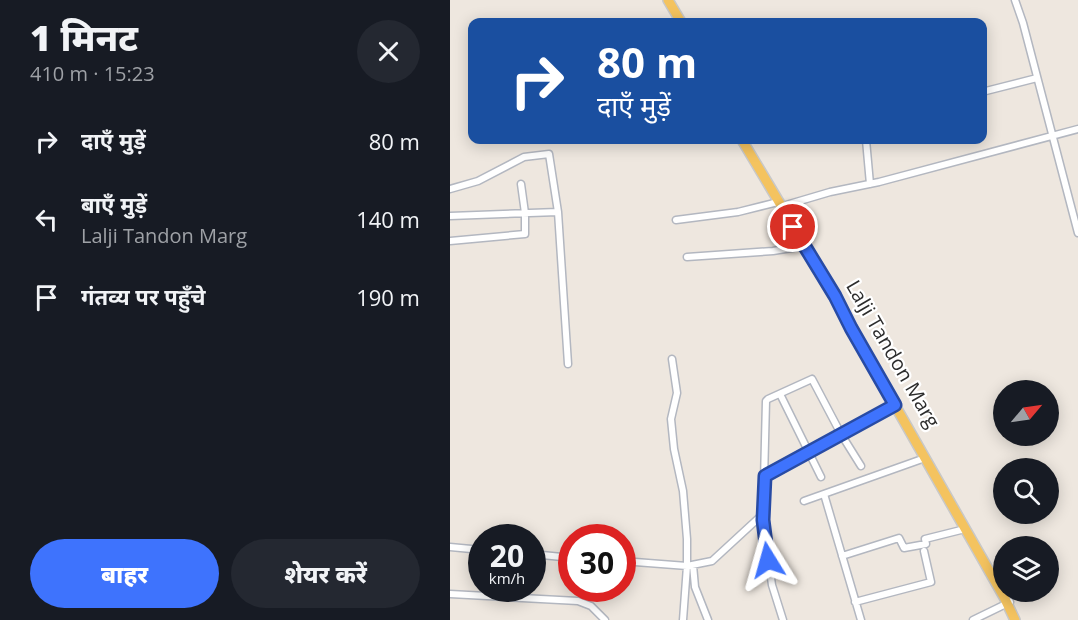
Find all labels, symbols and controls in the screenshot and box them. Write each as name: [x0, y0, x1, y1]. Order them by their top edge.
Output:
text: 1 मिनट: [30, 13, 138, 62]
button: close: [357, 20, 420, 83]
text: 80 m: [597, 33, 697, 90]
icon: right: [498, 42, 576, 120]
text: 410 m · 15:23: [30, 60, 155, 87]
text: दाएँ मुड़ें: [597, 87, 671, 124]
icon: right: [30, 125, 63, 158]
text: दाएँ मुड़ें: [81, 125, 146, 155]
text: 80 m: [369, 126, 420, 156]
text: बाएँ मुड़ें: [81, 189, 147, 219]
pin: [767, 201, 818, 252]
icon: left: [30, 203, 63, 236]
text: 140 m: [356, 204, 420, 234]
icon: arrive: [776, 210, 809, 243]
text: Lalji Tandon Marg: [81, 222, 247, 249]
street label: Lalji Tandon Marg: [840, 275, 947, 433]
icon: arrive: [30, 281, 63, 314]
text: गंतव्य पर पहुँचे: [81, 281, 206, 311]
text: 190 m: [356, 282, 420, 312]
north arrow: [993, 380, 1059, 446]
map controls: [993, 380, 1059, 602]
button: search: [993, 458, 1059, 524]
speed limit sign: 30: [558, 524, 636, 602]
position arrow: [736, 528, 800, 592]
text: 20: [490, 535, 524, 576]
button: layers: [993, 536, 1059, 602]
button: बाहर: [30, 539, 219, 608]
button: शेयर करें: [231, 539, 420, 608]
text: km/h: [489, 568, 525, 588]

